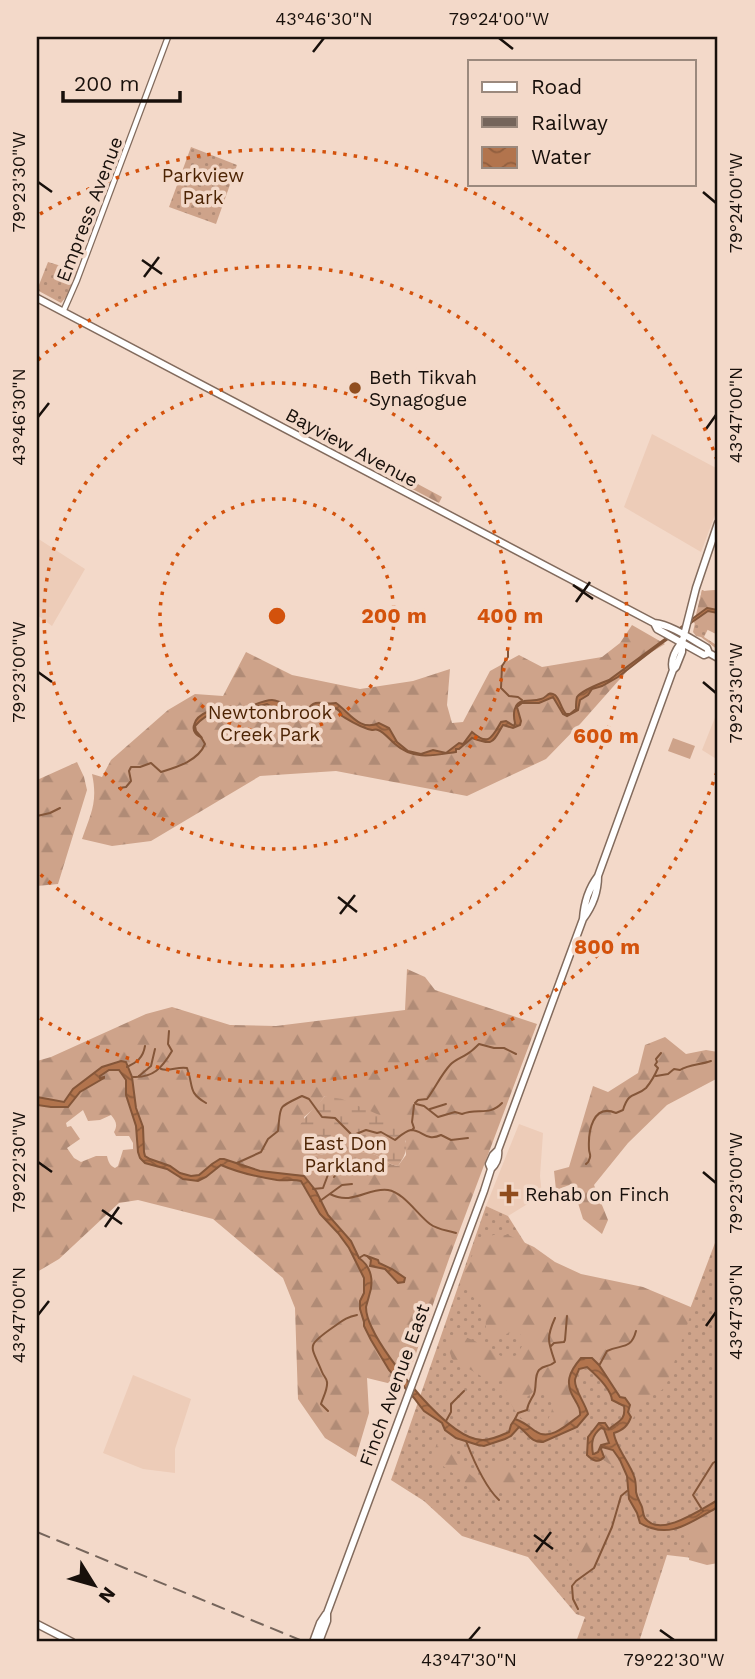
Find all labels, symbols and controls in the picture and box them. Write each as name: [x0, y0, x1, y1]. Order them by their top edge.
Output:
text: 43°46'30"N: [275, 8, 373, 29]
text: 79°24'00"W: [449, 8, 549, 29]
scale bar: [63, 60, 180, 104]
legend: [468, 60, 696, 186]
text: 200 m: [74, 71, 140, 96]
text: Road: [531, 74, 582, 99]
text: Railway: [531, 110, 608, 135]
text: 79°23'30"W: [8, 132, 29, 232]
street label: Empress Avenue: [51, 133, 128, 285]
text: Water: [531, 144, 592, 169]
text: 79°24'00"W: [725, 153, 746, 253]
park label: Parkview Park: [162, 164, 244, 209]
place label: Beth Tikvah Synagogue: [369, 366, 477, 411]
text: 43°47'00"N: [725, 367, 746, 463]
text: 43°46'30"N: [8, 368, 29, 466]
marker: Beth Tikvah Synagogue: [347, 380, 363, 396]
street label: Bayview Avenue: [282, 403, 422, 492]
text: 200 m: [361, 603, 427, 628]
text: 400 m: [477, 603, 543, 628]
centre of rings: [265, 604, 289, 628]
text: 79°23'00"W: [8, 621, 29, 723]
text: 79°23'30"W: [725, 643, 746, 743]
park label: Newtonbrook Creek Park: [208, 701, 332, 746]
text: 600 m: [573, 723, 639, 748]
text: 800 m: [574, 934, 640, 959]
text: 79°22'30"W: [8, 1112, 29, 1212]
park label: East Don Parkland: [303, 1132, 387, 1177]
text: 79°23'00"W: [725, 1132, 746, 1234]
place label: Rehab on Finch: [525, 1183, 670, 1206]
marker: Rehab on Finch: [499, 1184, 519, 1204]
text: 43°47'30"N: [725, 1264, 746, 1360]
text: 43°47'00"N: [8, 1267, 29, 1363]
street label: Finch Avenue East: [354, 1301, 435, 1469]
north arrow: [60, 1550, 130, 1620]
text: N: [94, 1582, 121, 1607]
text: 43°47'30"N: [421, 1649, 517, 1670]
text: 79°22'30"W: [624, 1649, 724, 1670]

